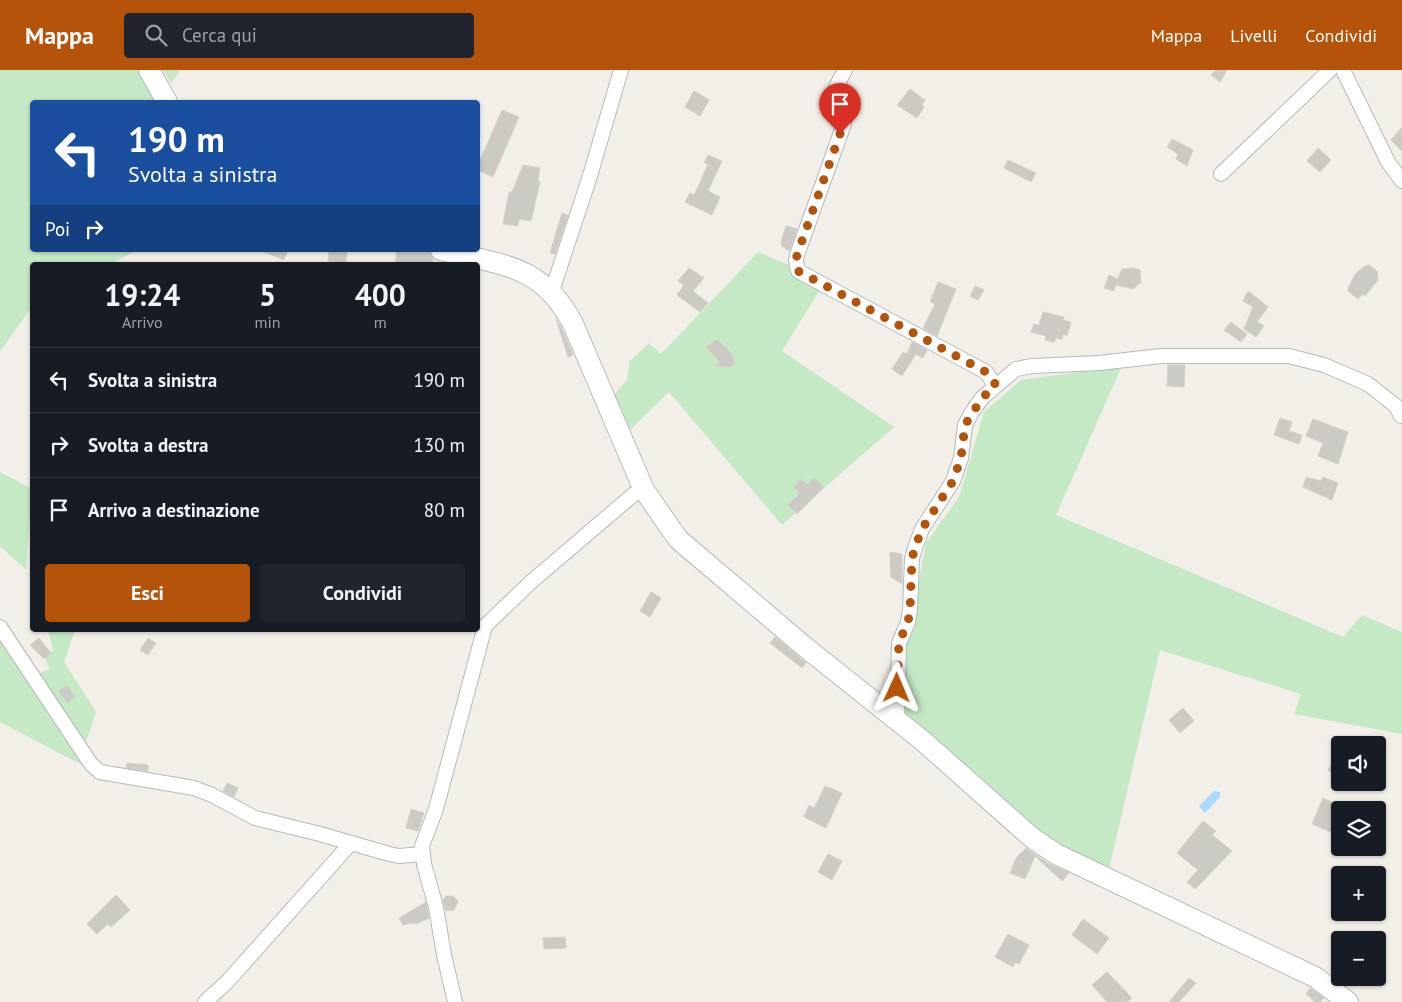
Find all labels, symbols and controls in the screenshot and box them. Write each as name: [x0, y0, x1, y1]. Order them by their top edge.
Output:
search box: [124, 13, 474, 58]
text: Mappa: [25, 20, 94, 51]
icon: search: [142, 21, 170, 49]
text: Cerca qui: [182, 23, 257, 47]
text: Mappa: [1151, 24, 1202, 47]
text: Livelli: [1230, 24, 1277, 47]
text: Condividi: [1305, 24, 1377, 47]
pin: [819, 83, 861, 134]
icon: arrive: [826, 90, 854, 118]
text: 190 m: [128, 116, 225, 162]
icon: left: [45, 120, 110, 185]
text: Svolta a sinistra: [128, 160, 278, 188]
icon: right: [80, 215, 108, 243]
text: Poi: [45, 217, 70, 241]
text: 19:24: [104, 275, 180, 314]
text: 5: [259, 275, 276, 314]
text: 400: [355, 275, 406, 314]
text: Arrivo: [122, 312, 163, 332]
text: min: [255, 312, 281, 332]
text: m: [374, 312, 387, 332]
icon: left: [45, 366, 73, 394]
text: Svolta a sinistra: [88, 368, 217, 392]
text: 190 m: [413, 368, 465, 392]
icon: right: [45, 431, 73, 459]
text: Svolta a destra: [88, 433, 209, 457]
text: 130 m: [413, 433, 465, 457]
icon: arrive: [45, 496, 73, 524]
text: Arrivo a destinazione: [88, 498, 260, 522]
text: 80 m: [424, 498, 465, 522]
button: Esci: [45, 564, 250, 622]
button: Condividi: [260, 564, 465, 622]
position arrow: [870, 661, 922, 713]
map controls: [1331, 736, 1386, 986]
button: sound: [1331, 736, 1386, 791]
button: layers: [1331, 801, 1386, 856]
button: +: [1331, 866, 1386, 921]
button: −: [1331, 931, 1386, 986]

